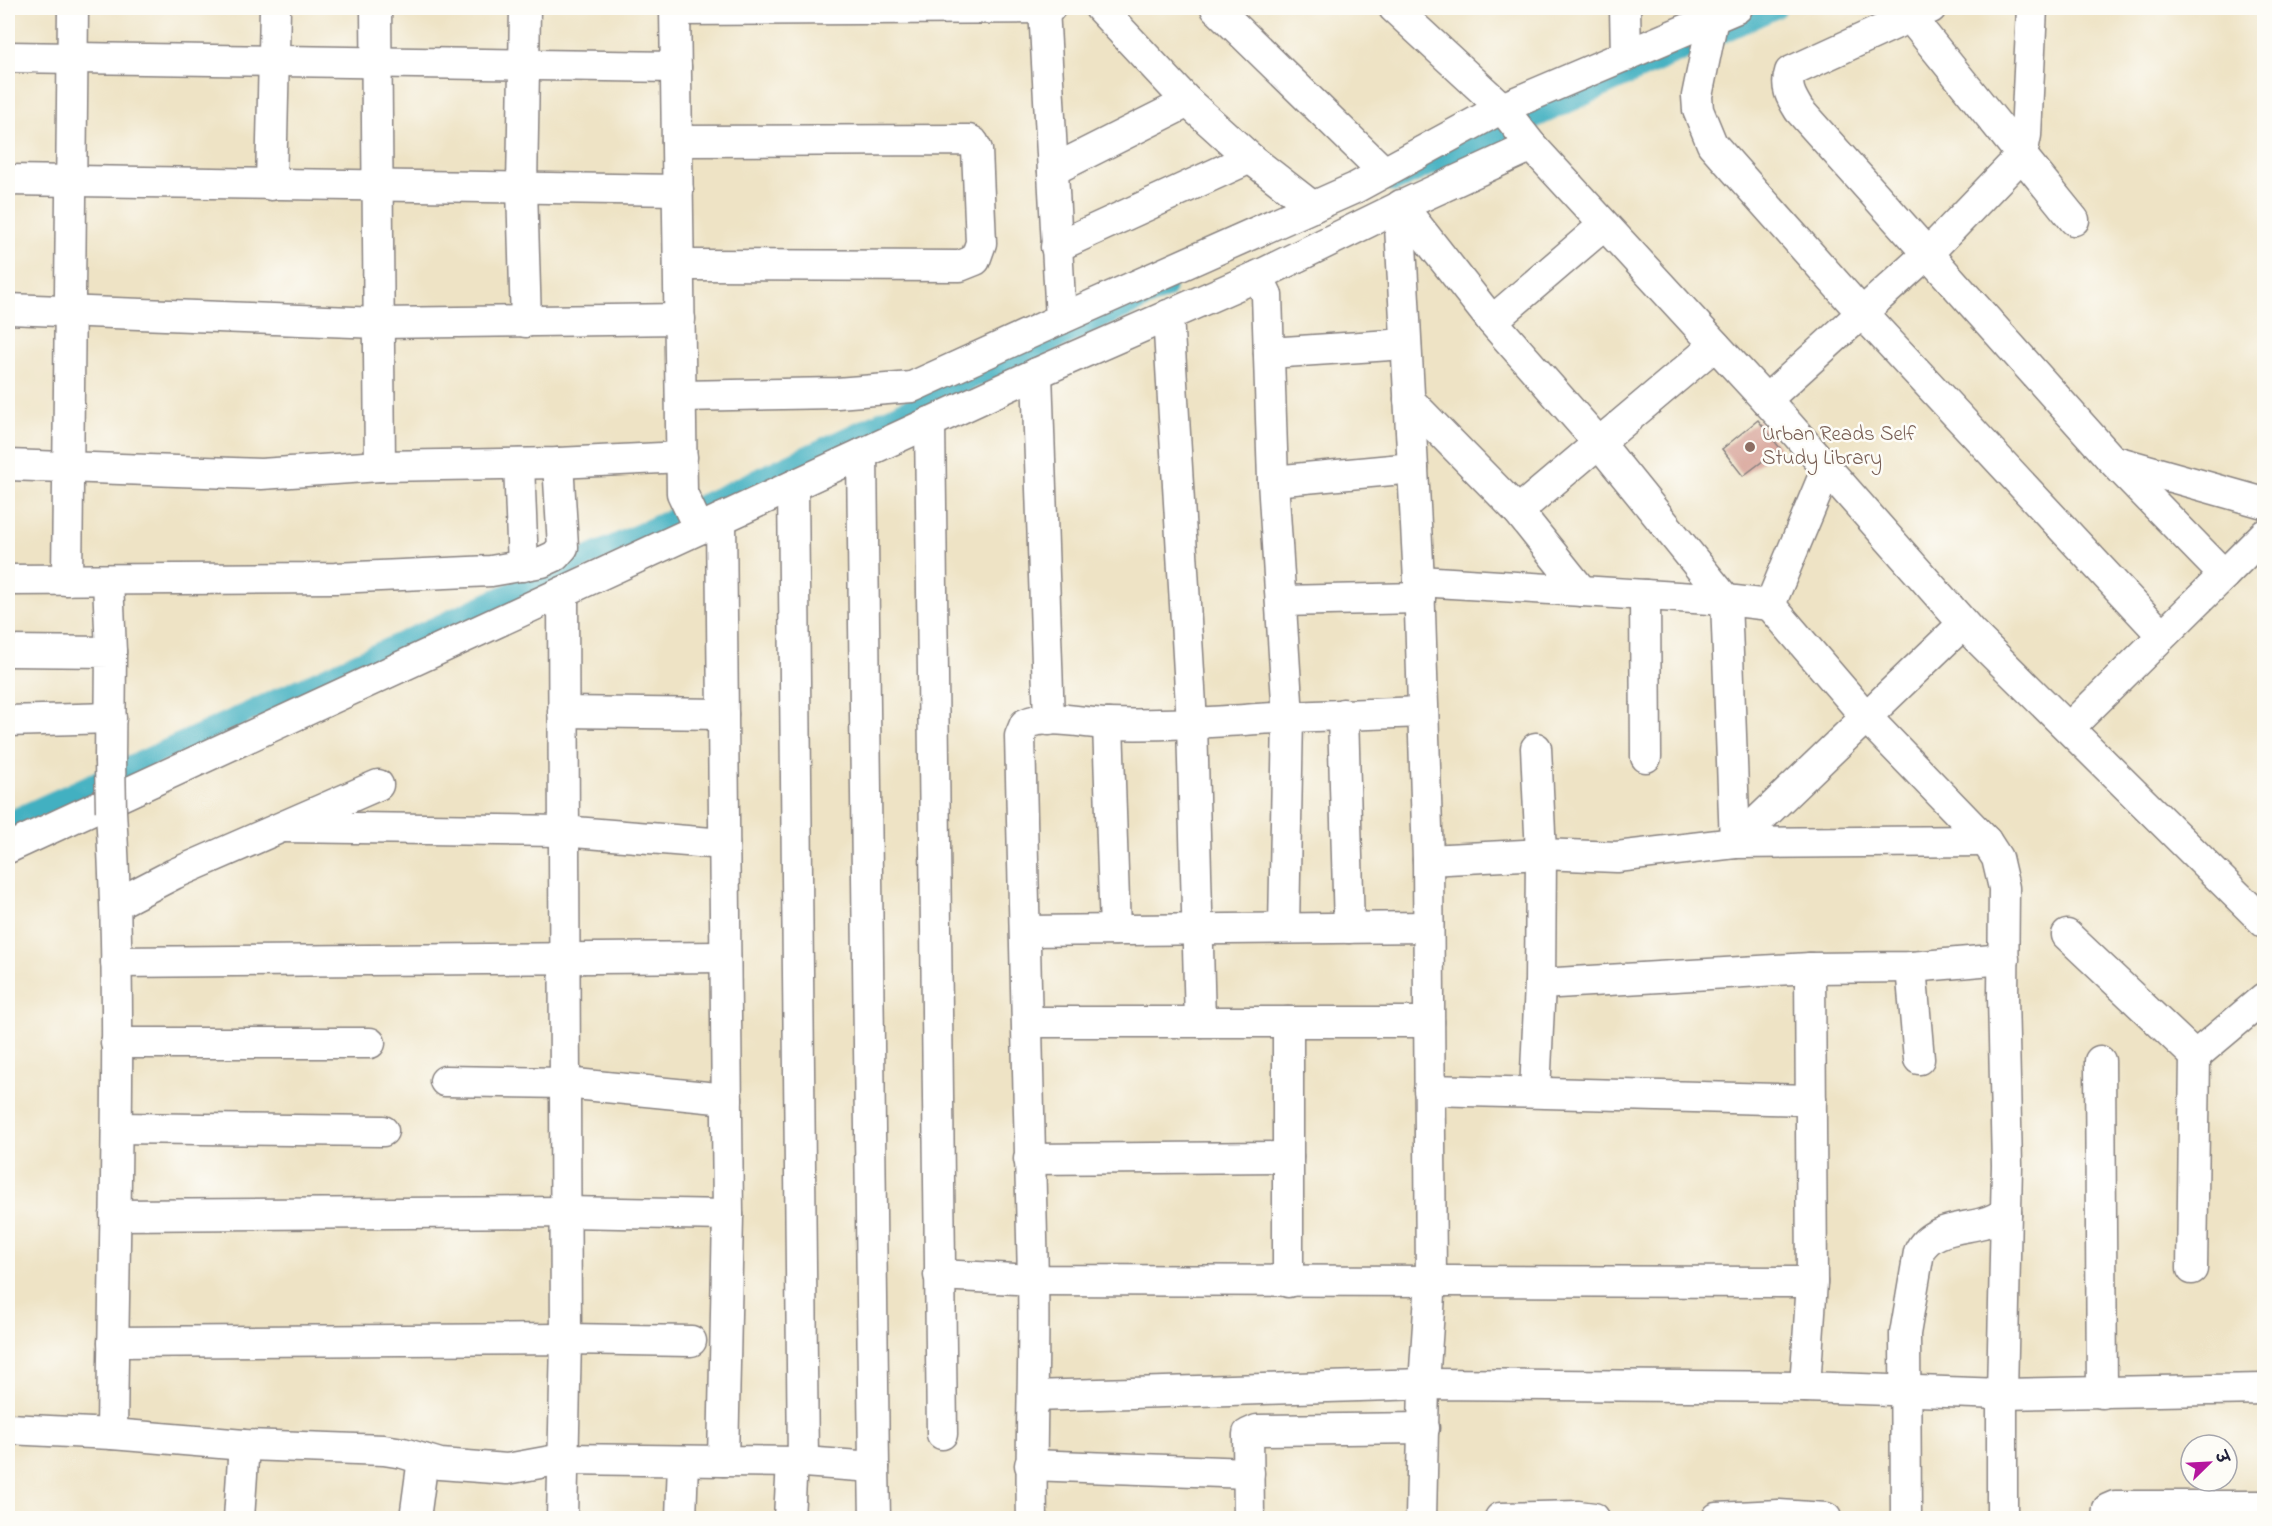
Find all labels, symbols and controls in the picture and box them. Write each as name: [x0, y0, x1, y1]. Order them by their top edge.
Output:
place label: Urban Reads Self Study Library: [1762, 420, 1916, 476]
marker: Urban Reads Self Study Library: [1743, 440, 1757, 454]
north arrow: [2179, 1433, 2239, 1493]
text: उ: [2207, 1446, 2235, 1469]

